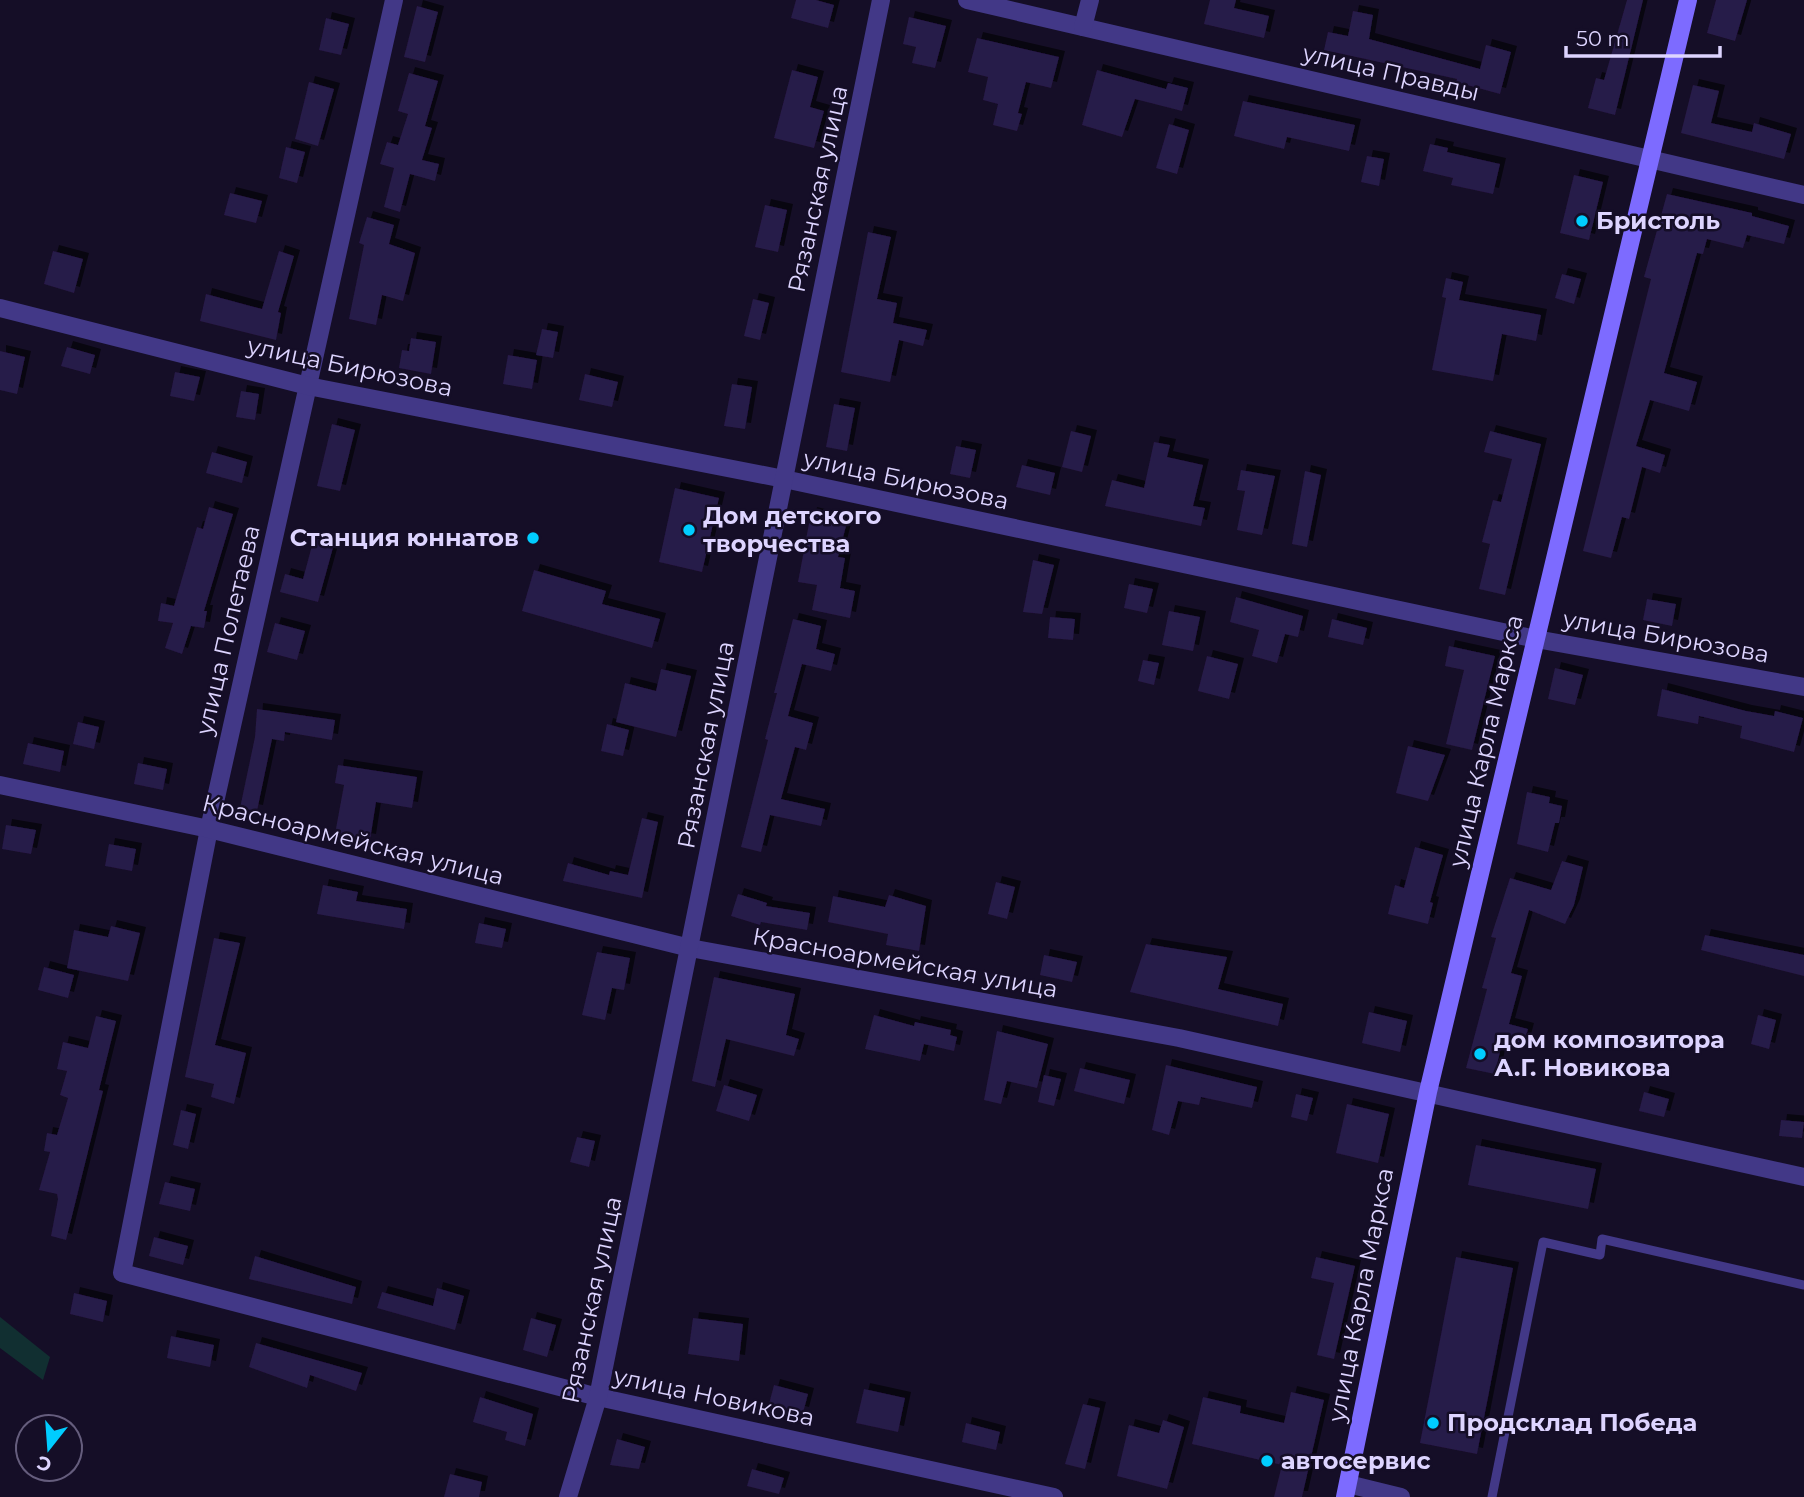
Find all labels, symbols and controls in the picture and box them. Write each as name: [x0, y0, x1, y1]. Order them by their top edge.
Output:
scale bar: [1566, 14, 1720, 58]
text: 50 m: [1576, 26, 1630, 51]
street label: улица Правды: [1299, 38, 1482, 107]
street label: Рязанская улица: [781, 83, 854, 295]
place label: Бристоль: [1596, 206, 1720, 235]
marker: Бристоль: [1574, 213, 1590, 229]
street label: улица Бирюзова: [244, 330, 455, 402]
street label: улица Бирюзова: [800, 443, 1011, 515]
place label: Дом детского творчества: [703, 501, 881, 558]
street label: улица Полетаева: [189, 522, 266, 739]
marker: Дом детского творчества: [681, 522, 697, 538]
place label: Станция юннатов: [290, 523, 519, 552]
marker: Станция юннатов: [525, 530, 541, 546]
street label: улица Бирюзова: [1560, 604, 1772, 669]
street label: улица Карла Маркса: [1442, 612, 1529, 871]
street label: Рязанская улица: [671, 639, 740, 851]
street label: Красноармейская улица: [199, 788, 507, 891]
street label: Красноармейская улица: [750, 921, 1060, 1004]
place label: дом композитора А.Г. Новикова: [1494, 1025, 1725, 1082]
marker: дом композитора А.Г. Новикова: [1472, 1046, 1488, 1062]
street label: улица Карла Маркса: [1321, 1165, 1399, 1425]
street label: Рязанская улица: [555, 1194, 628, 1406]
street label: улица Новикова: [610, 1361, 817, 1432]
place label: Продсклад Победа: [1447, 1408, 1697, 1437]
north arrow: [14, 1413, 84, 1483]
marker: Продсклад Победа: [1425, 1415, 1441, 1431]
place label: автосервис: [1281, 1446, 1431, 1475]
text: С: [34, 1451, 54, 1477]
marker: автосервис: [1259, 1453, 1275, 1469]

